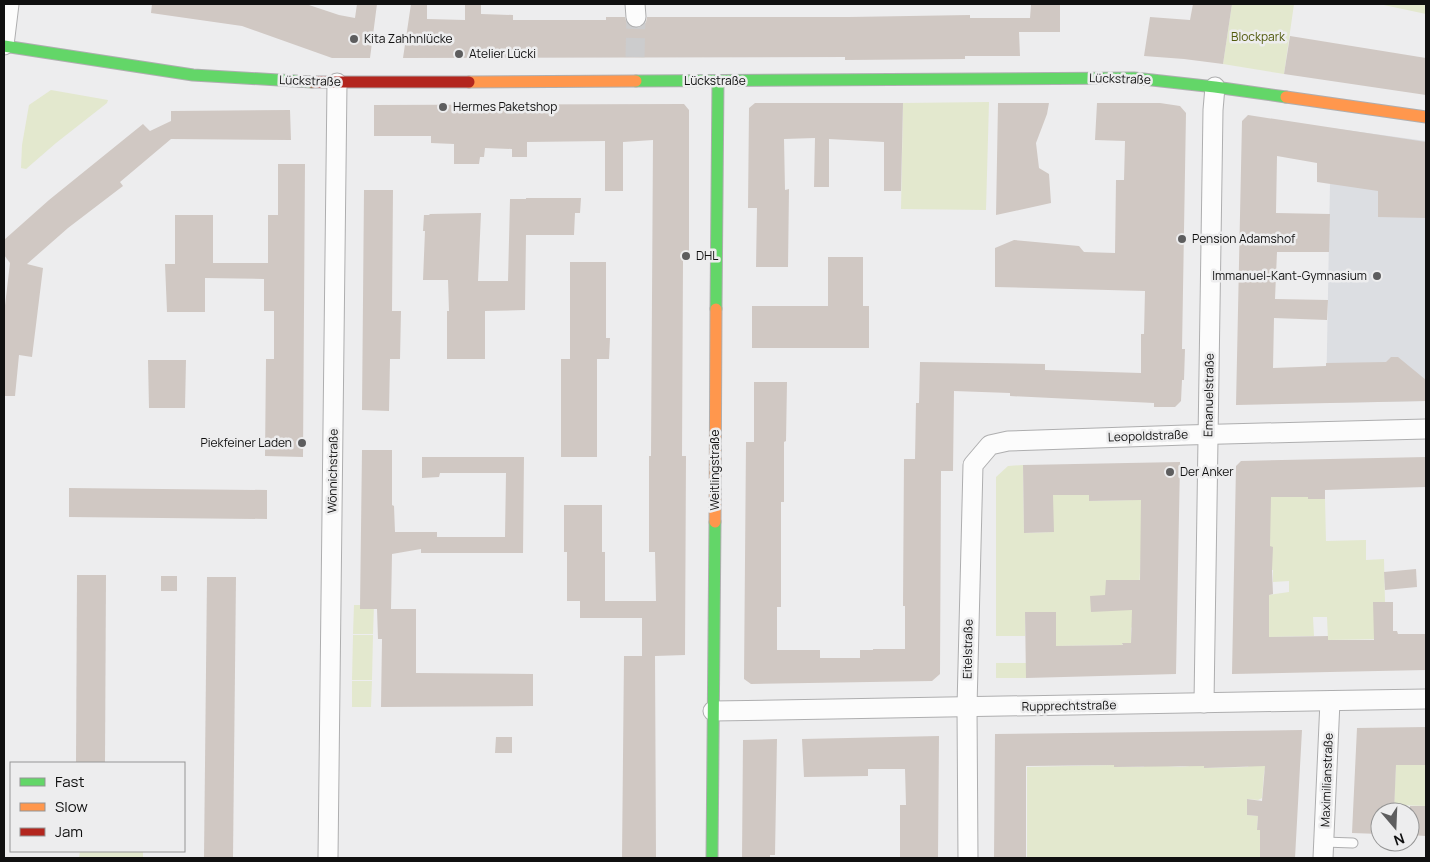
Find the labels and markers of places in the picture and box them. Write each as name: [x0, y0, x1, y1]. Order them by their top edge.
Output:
place label: Kita Zahhnlücke: [364, 30, 453, 47]
marker: Kita Zahhnlücke: [348, 33, 360, 45]
place label: Atelier Lücki: [469, 45, 536, 62]
marker: Atelier Lücki: [453, 48, 465, 60]
place label: Hermes Paketshop: [453, 98, 557, 115]
marker: Hermes Paketshop: [437, 101, 449, 113]
place label: Pension Adamshof: [1192, 230, 1296, 247]
marker: Pension Adamshof: [1176, 233, 1188, 245]
place label: DHL: [696, 247, 718, 264]
marker: DHL: [680, 250, 692, 262]
place label: Immanuel-Kant-Gymnasium: [1212, 267, 1367, 284]
marker: Immanuel-Kant-Gymnasium: [1371, 270, 1383, 282]
place label: Piekfeiner Laden: [200, 434, 292, 451]
marker: Piekfeiner Laden: [296, 437, 308, 449]
place label: Der Anker: [1180, 463, 1234, 480]
marker: Der Anker: [1164, 466, 1176, 478]

